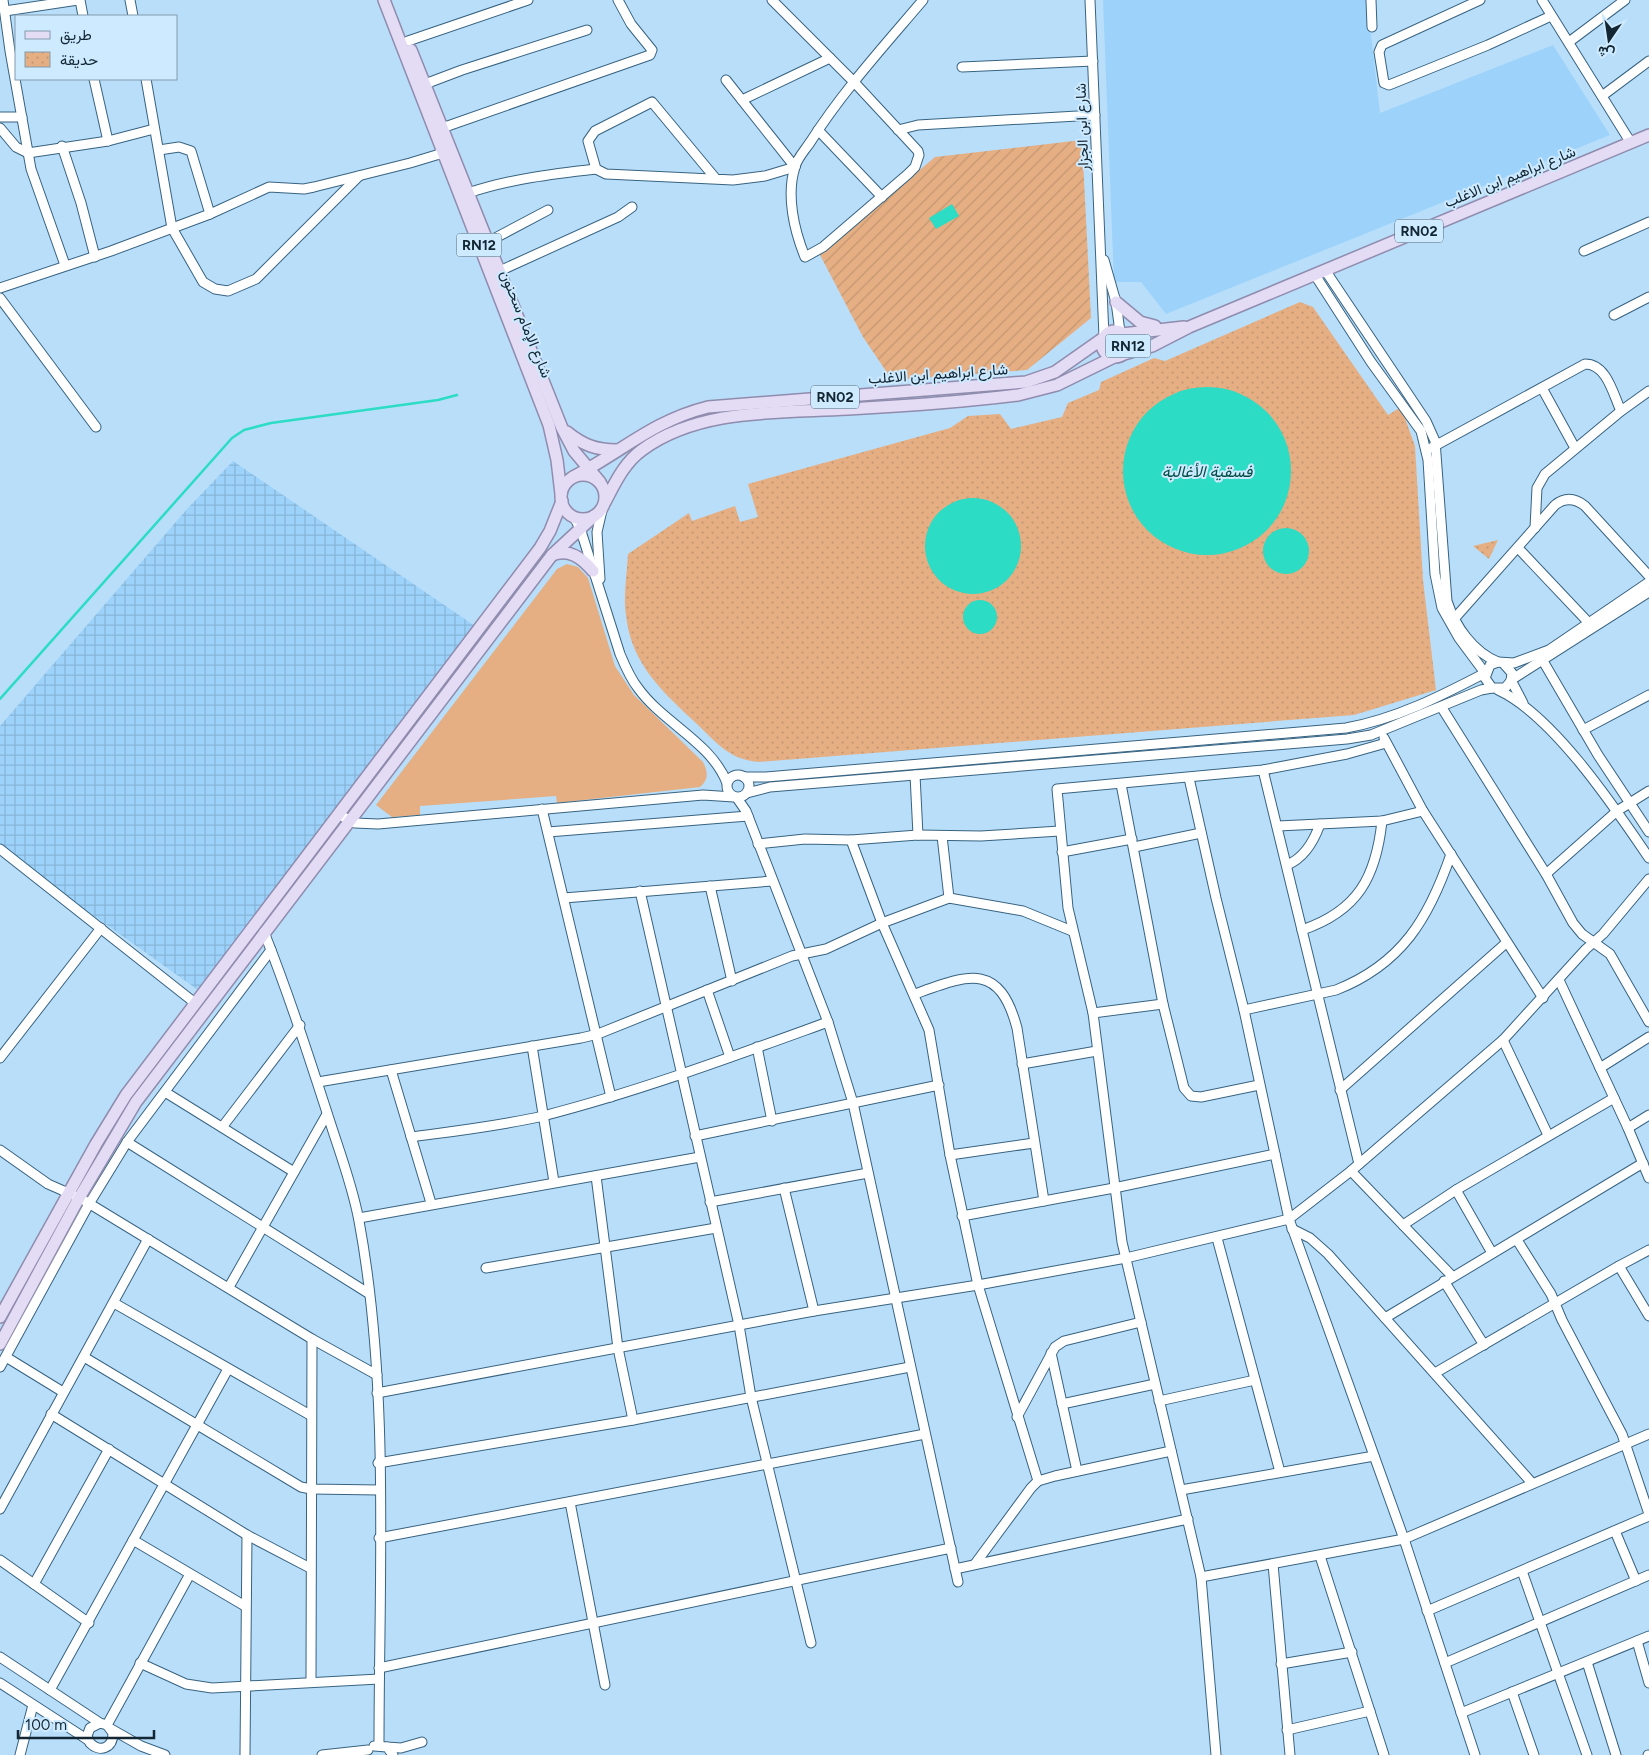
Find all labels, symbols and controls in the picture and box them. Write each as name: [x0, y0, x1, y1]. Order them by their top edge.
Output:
legend: [15, 15, 178, 80]
north arrow: [1584, 15, 1634, 65]
text: طريق: [60, 26, 92, 45]
text: ش: [1596, 42, 1616, 62]
text: حديقة: [60, 51, 98, 69]
street label: شارع ابن الجزار: [1071, 83, 1095, 172]
street label: شارع ابراهيم ابن الاغلب: [1442, 142, 1579, 213]
road number: RN02: [1395, 220, 1443, 242]
road number: RN12: [456, 234, 502, 256]
street label: شارع الإمام سحنون: [494, 268, 556, 381]
road number: RN12: [1106, 334, 1150, 358]
street label: شارع ابراهيم ابن الاغلب: [868, 360, 1009, 390]
road number: RN02: [811, 386, 859, 408]
water label: فسقية الأغالبة: [1162, 462, 1253, 481]
scale bar: [18, 1708, 154, 1740]
text: 100 m: [25, 1716, 67, 1734]

